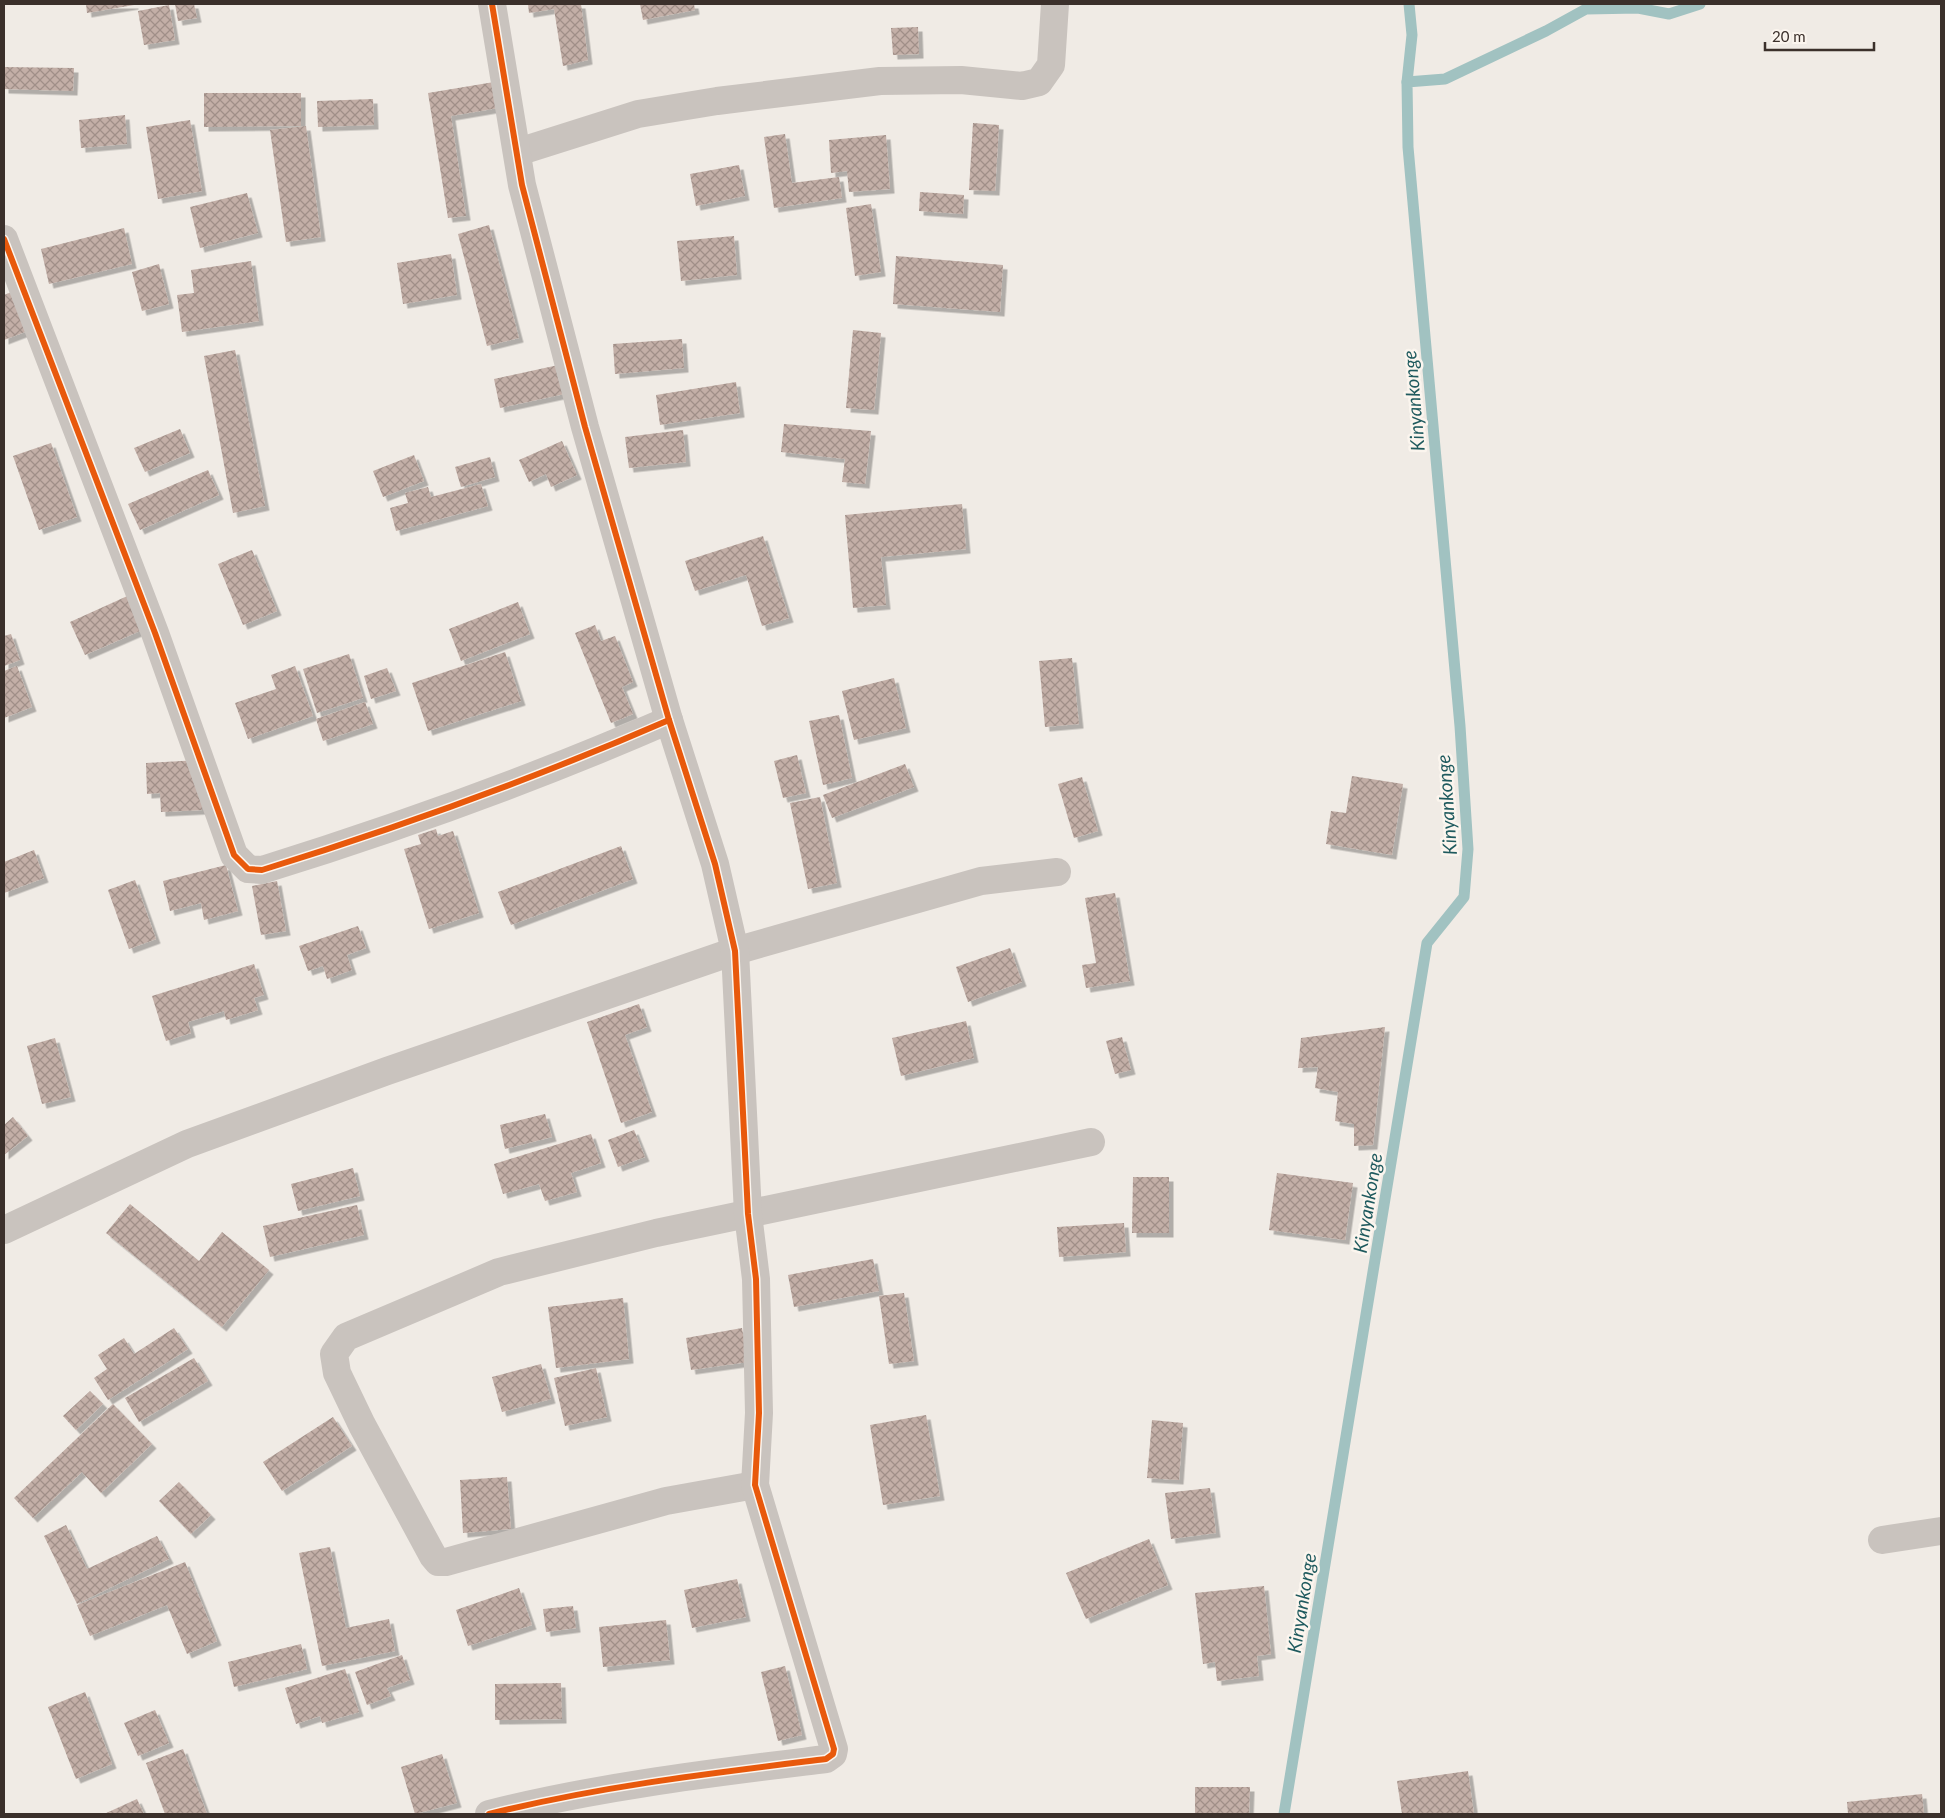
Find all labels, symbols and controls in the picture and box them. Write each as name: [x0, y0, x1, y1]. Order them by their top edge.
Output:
scale bar: [1765, 20, 1874, 52]
text: 20 m: [1772, 27, 1806, 45]
water label: Kinyankonge: [1397, 350, 1429, 452]
water label: Kinyankonge: [1431, 754, 1461, 856]
water label: Kinyankonge: [1348, 1151, 1386, 1255]
water label: Kinyankonge: [1282, 1551, 1320, 1655]

